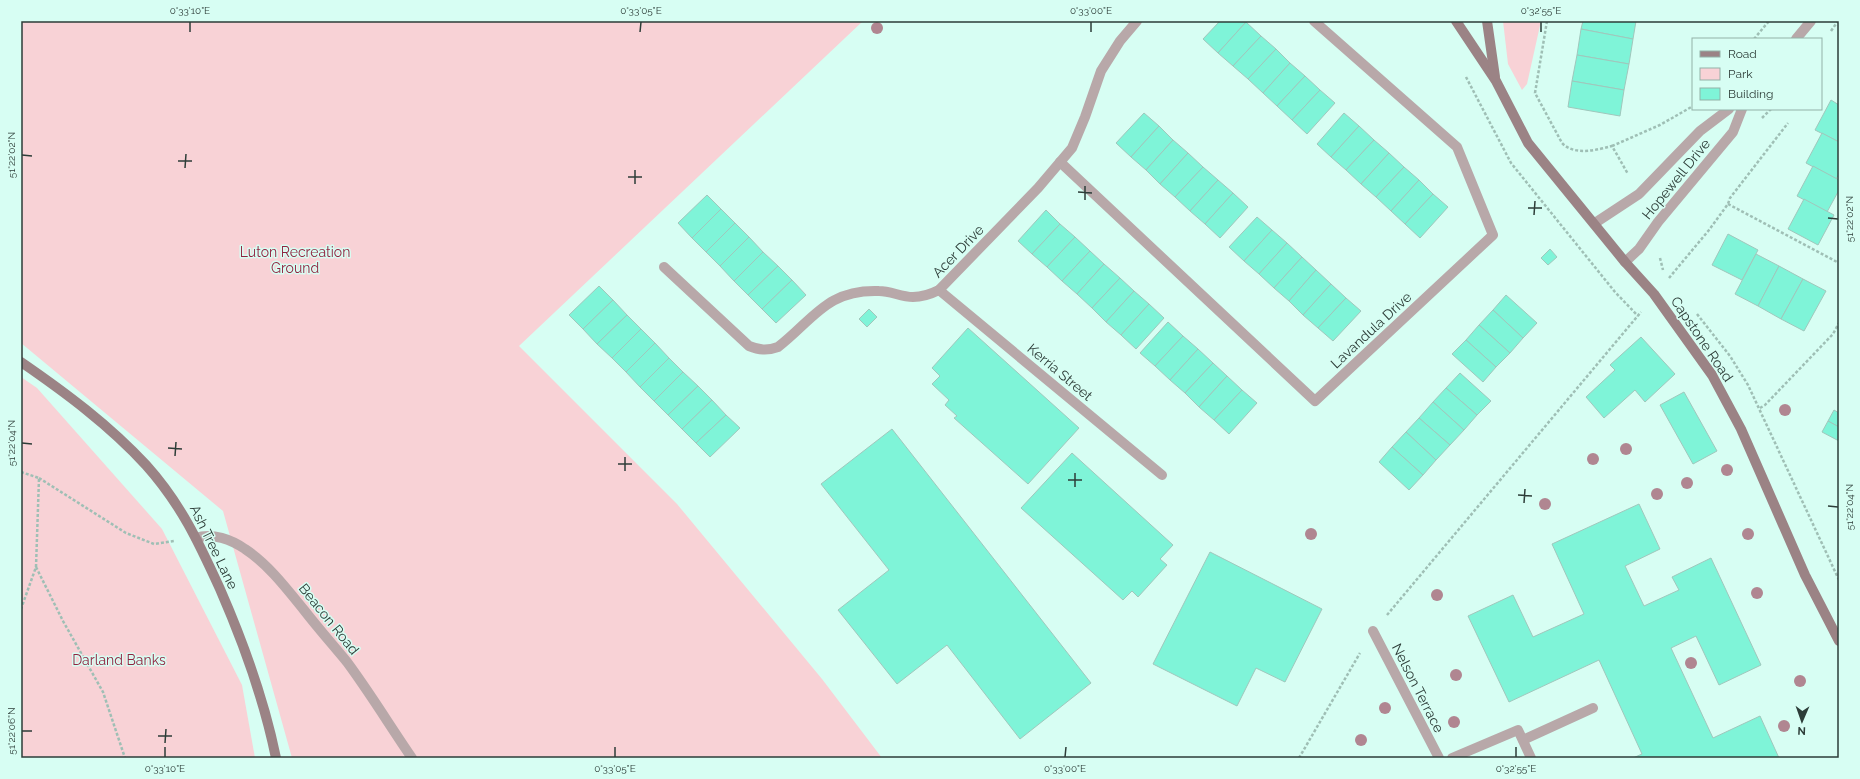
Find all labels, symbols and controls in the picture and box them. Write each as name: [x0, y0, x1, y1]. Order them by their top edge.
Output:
text: 0°33'10"E: [170, 5, 210, 16]
text: 0°33'05"E: [620, 5, 662, 16]
text: 0°33'00"E: [1070, 5, 1112, 16]
text: 0°32'55"E: [1521, 5, 1561, 16]
legend: [1692, 38, 1822, 110]
text: Road: [1728, 47, 1757, 61]
text: Park: [1728, 67, 1753, 81]
text: Building: [1728, 87, 1774, 101]
text: 51°22'02"N: [6, 132, 17, 178]
street label: Hopewell Drive: [1639, 136, 1713, 222]
text: 51°22'02"N: [1844, 196, 1855, 242]
street label: Acer Drive: [929, 221, 987, 281]
park label: Luton Recreation Ground: [240, 244, 350, 276]
street label: Lavandula Drive: [1327, 289, 1415, 371]
street label: Capstone Road: [1668, 293, 1736, 385]
street label: Kerria Street: [1024, 340, 1096, 404]
text: 51°22'04"N: [6, 420, 17, 466]
text: 51°22'04"N: [1844, 484, 1855, 530]
street label: Ash Tree Lane: [187, 502, 241, 592]
street label: Beacon Road: [296, 580, 362, 658]
street label: Nelson Terrace: [1389, 641, 1447, 735]
park label: Darland Banks: [72, 652, 166, 668]
north arrow: [1782, 701, 1822, 741]
text: 51°22'06"N: [6, 707, 17, 755]
text: N: [1797, 724, 1806, 737]
text: 0°33'10"E: [145, 763, 185, 774]
text: 0°33'05"E: [594, 763, 636, 774]
text: 0°33'00"E: [1044, 763, 1086, 774]
text: 0°32'55"E: [1496, 763, 1536, 774]

